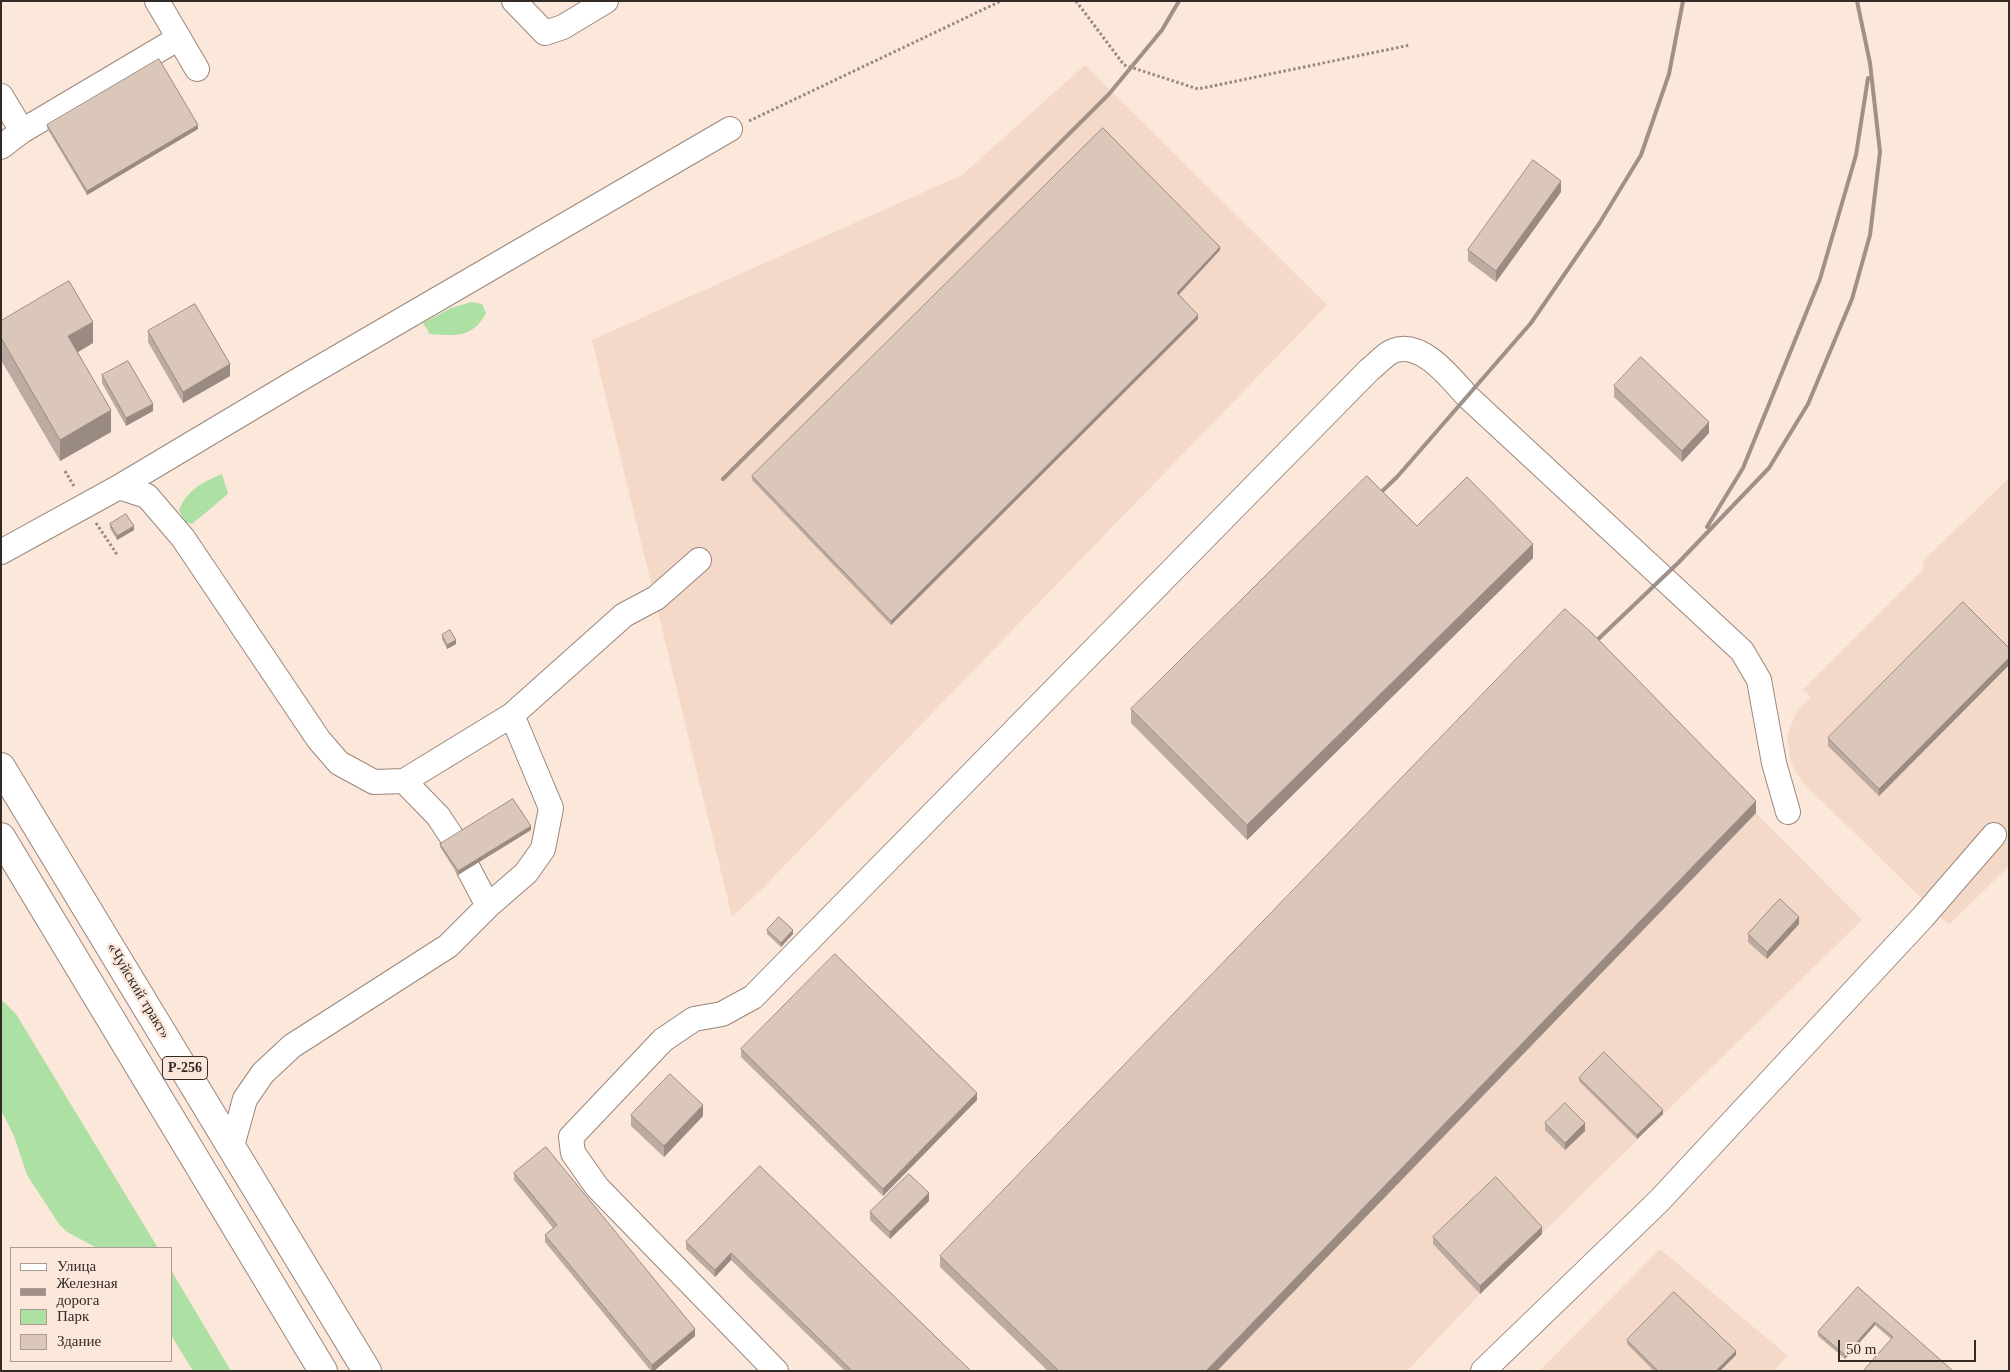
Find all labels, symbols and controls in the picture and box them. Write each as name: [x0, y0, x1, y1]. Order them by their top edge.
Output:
street label: «Чуйский тракт»: [102, 940, 174, 1042]
road number: Р-256: [162, 1056, 208, 1080]
legend: [10, 1247, 172, 1362]
text: Улица: [57, 1258, 96, 1274]
text: Железная дорога: [56, 1275, 118, 1308]
text: Парк: [57, 1308, 89, 1324]
scale bar: [1840, 1330, 1978, 1362]
text: Здание: [57, 1333, 101, 1349]
text: 50 m: [1846, 1341, 1876, 1357]

